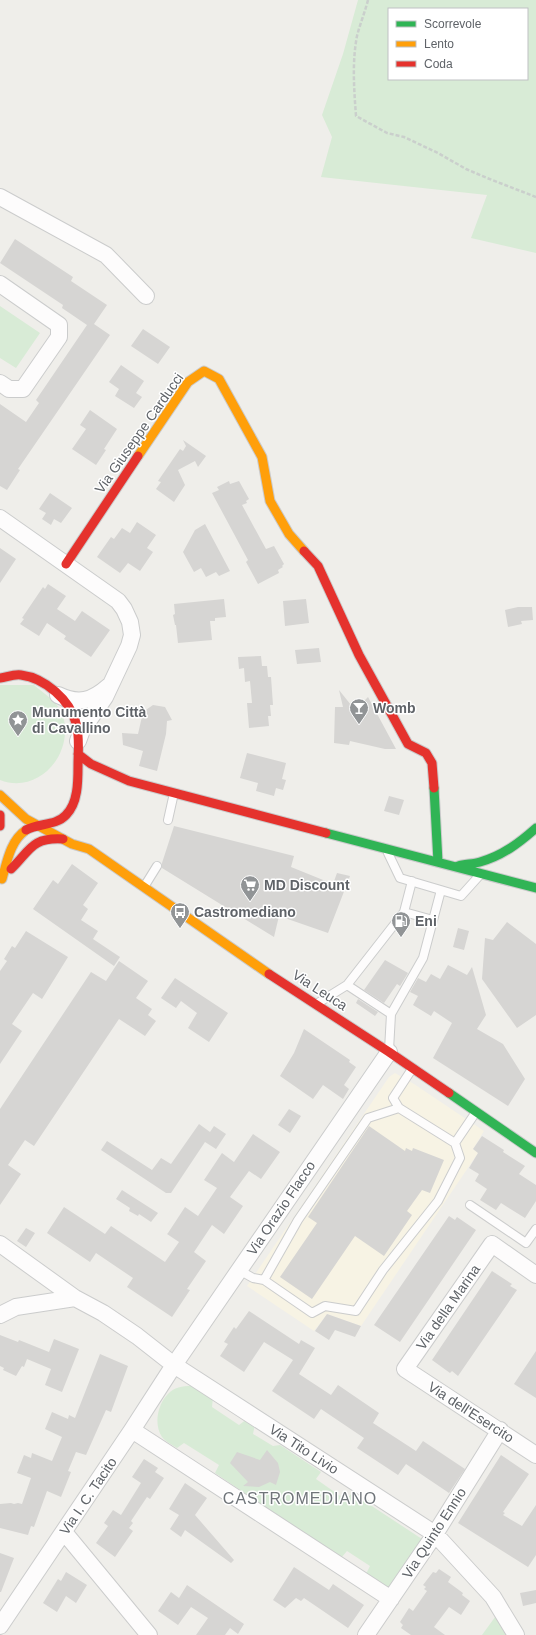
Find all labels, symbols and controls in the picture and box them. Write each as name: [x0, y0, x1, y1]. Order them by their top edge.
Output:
legend: [388, 8, 528, 80]
text: Scorrevole: [424, 17, 482, 31]
text: Lento: [424, 37, 454, 51]
text: Coda: [424, 57, 453, 71]
street label: Via Giuseppe Carducci: [91, 370, 187, 496]
bar icon: Womb: [348, 697, 370, 725]
place label: Womb: [373, 700, 416, 716]
place label: Munumento Città di Cavallino: [32, 704, 147, 736]
place icon: Munumento Città di Cavallino: [7, 709, 29, 737]
supermarket icon: MD Discount: [239, 874, 261, 902]
place label: MD Discount: [264, 877, 350, 893]
bus stop icon: Castromediano: [169, 901, 191, 929]
place label: Castromediano: [194, 904, 296, 920]
fuel station icon: Eni: [390, 910, 412, 938]
place label: Eni: [415, 913, 437, 929]
street label: Via Leuca: [290, 966, 351, 1014]
street label: Via Orazio Flacco: [244, 1158, 319, 1258]
street label: Via della Marina: [413, 1261, 483, 1353]
street label: Via dell'Esercito: [425, 1378, 517, 1446]
street label: Via Tito Livio: [266, 1421, 342, 1477]
street label: Via I. C. Tacito: [56, 1454, 120, 1538]
street label: Via Quinto Ennio: [399, 1485, 469, 1581]
district label: CASTROMEDIANO: [223, 1490, 377, 1507]

